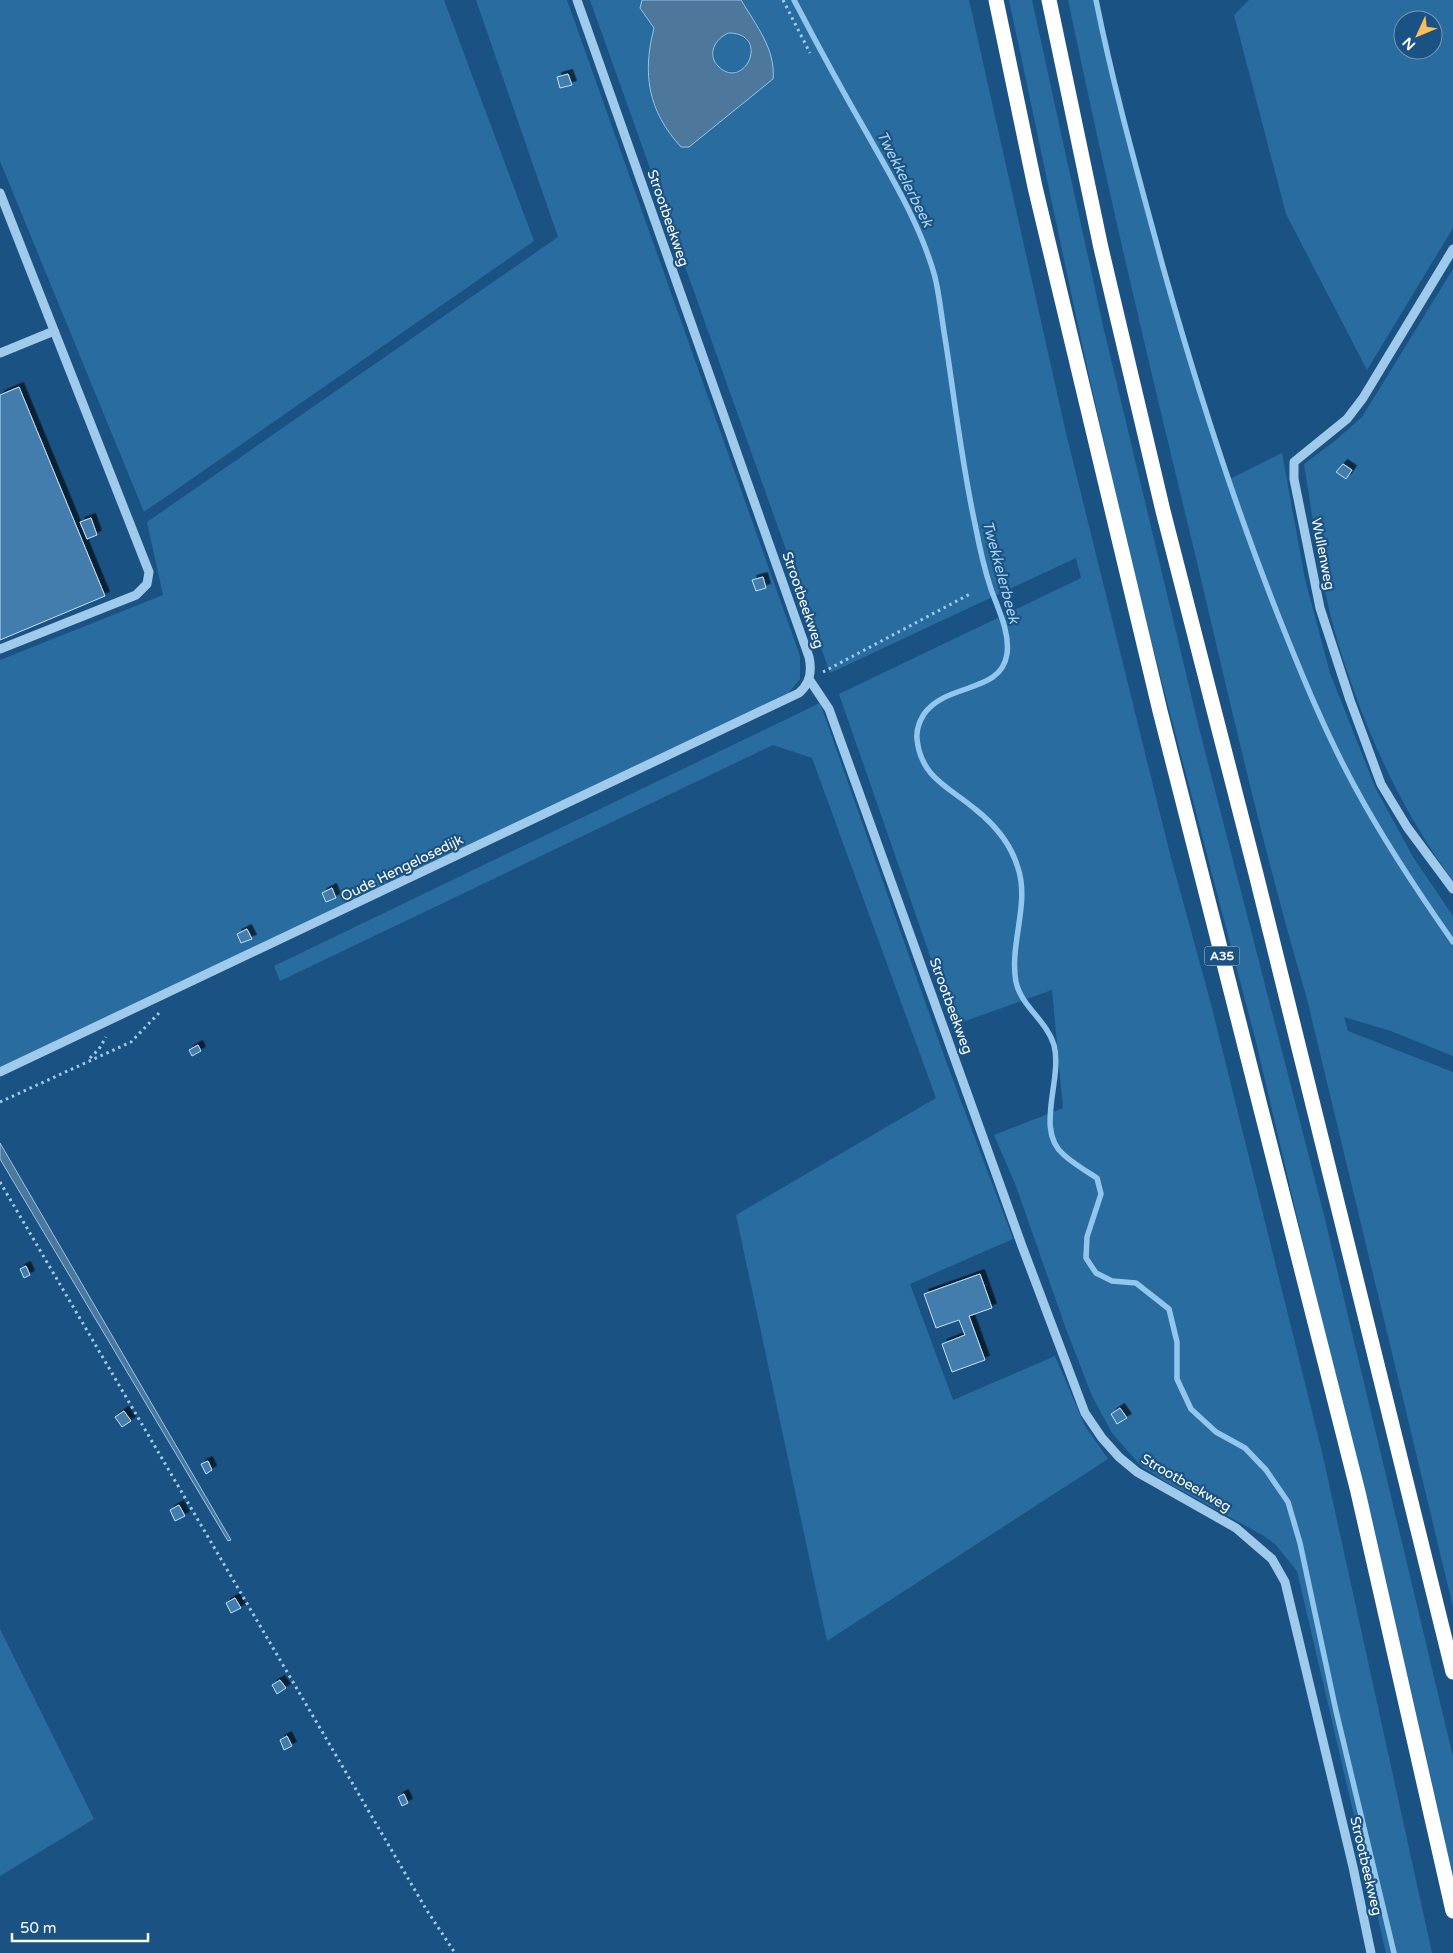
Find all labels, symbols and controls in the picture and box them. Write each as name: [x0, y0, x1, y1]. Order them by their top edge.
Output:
north arrow: [1393, 10, 1443, 60]
text: N: [1399, 34, 1419, 54]
water label: Twekkelerbeek: [873, 128, 938, 232]
street label: Strootbeekweg: [643, 167, 693, 269]
street label: Wullenweg: [1308, 516, 1338, 592]
water label: Twekkelerbeek: [979, 519, 1024, 627]
street label: Strootbeekweg: [778, 549, 828, 651]
street label: Oude Hengelosedijk: [338, 831, 466, 905]
road number: A35: [1204, 946, 1240, 966]
street label: Strootbeekweg: [926, 956, 976, 1056]
street label: Strootbeekweg: [1138, 1450, 1234, 1516]
street label: Strootbeekweg: [1346, 1815, 1386, 1917]
scale bar: [12, 1910, 149, 1942]
text: 50 m: [20, 1919, 57, 1937]

